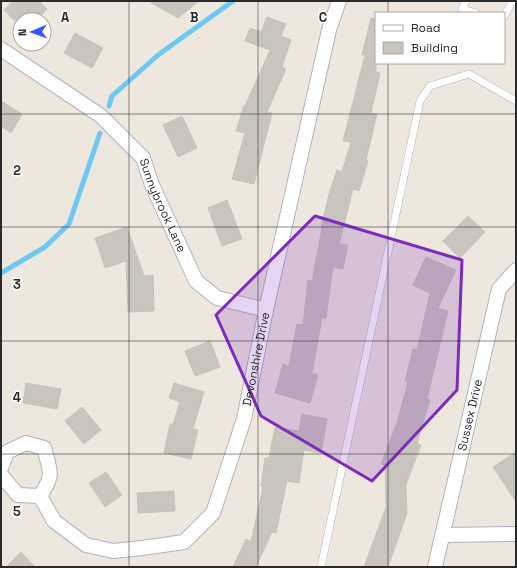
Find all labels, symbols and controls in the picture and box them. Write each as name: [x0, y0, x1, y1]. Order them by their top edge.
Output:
text: A: [61, 9, 70, 26]
text: B: [190, 9, 199, 26]
text: C: [319, 9, 327, 26]
north arrow: [12, 12, 52, 52]
legend: [375, 12, 505, 64]
text: Road: [411, 20, 440, 36]
text: N: [15, 28, 29, 36]
text: Building: [411, 40, 458, 56]
street label: Sunnybrook Lane: [136, 156, 190, 255]
text: 2: [13, 162, 21, 179]
text: 3: [13, 276, 21, 293]
street label: Devonshire Drive: [239, 311, 273, 408]
street label: Sussex Drive: [454, 378, 486, 452]
text: 4: [13, 389, 21, 406]
text: 5: [13, 503, 21, 520]

